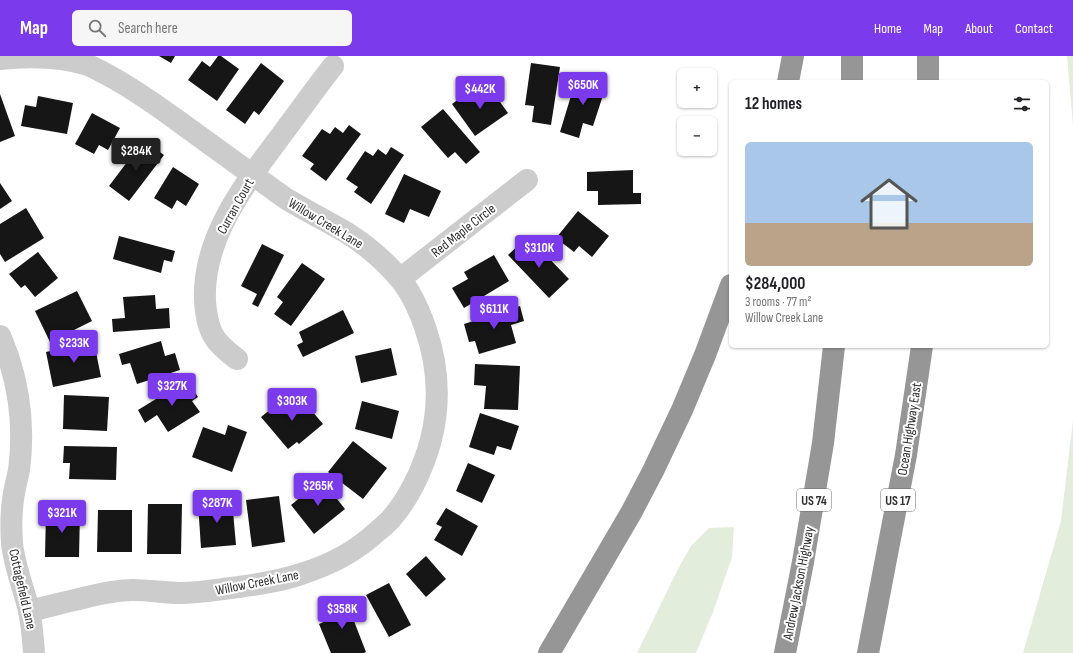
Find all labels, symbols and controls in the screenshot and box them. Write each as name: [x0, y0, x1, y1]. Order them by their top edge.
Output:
search box: [72, 10, 352, 46]
text: Map: [20, 17, 48, 40]
icon: search: [86, 17, 108, 39]
text: Search here: [118, 19, 178, 38]
text: Home: [874, 20, 902, 37]
text: Map: [924, 20, 943, 37]
text: About: [965, 20, 993, 37]
text: Contact: [1015, 20, 1053, 37]
map controls: [677, 68, 717, 156]
button: +: [677, 68, 717, 108]
pin: $650K: [555, 72, 611, 106]
pin: $442K: [452, 76, 508, 110]
text: $650K: [567, 77, 599, 93]
text: $442K: [465, 81, 495, 97]
icon: filters: [1011, 93, 1033, 115]
text: 12 homes: [745, 94, 802, 114]
button: −: [677, 116, 717, 156]
pin: $284K: [108, 138, 164, 172]
text: $284K: [120, 143, 152, 159]
icon: home: [853, 168, 925, 240]
street label: Curran Court: [213, 176, 258, 237]
street label: Willow Creek Lane: [285, 194, 366, 252]
street label: Red Maple Circle: [428, 200, 499, 261]
pin: $310K: [511, 235, 567, 269]
text: $310K: [524, 240, 554, 256]
text: $284,000: [745, 274, 805, 294]
text: 3 rooms · 77 m²: [745, 294, 811, 310]
pin: $611K: [466, 296, 522, 330]
text: $611K: [479, 301, 509, 317]
text: Willow Creek Lane: [745, 310, 823, 326]
pin: $233K: [46, 330, 102, 364]
text: $233K: [59, 335, 89, 351]
pin: $327K: [144, 373, 200, 407]
text: $327K: [157, 378, 187, 394]
street label: Ocean Highway East: [894, 381, 925, 477]
pin: $303K: [264, 388, 320, 422]
text: $303K: [277, 393, 307, 409]
pin: $265K: [290, 473, 346, 507]
text: $265K: [303, 478, 333, 494]
road number: US 74: [797, 489, 831, 511]
road number: US 17: [881, 489, 915, 511]
pin: $287K: [189, 490, 245, 524]
text: $287K: [202, 495, 232, 511]
pin: $321K: [34, 500, 90, 534]
text: $321K: [47, 505, 77, 521]
street label: Andrew Jackson Highway: [779, 524, 818, 642]
street label: Cottagefield Lane: [5, 547, 40, 631]
street label: Willow Creek Lane: [214, 566, 300, 599]
pin: $358K: [314, 596, 370, 630]
text: $358K: [327, 601, 357, 617]

